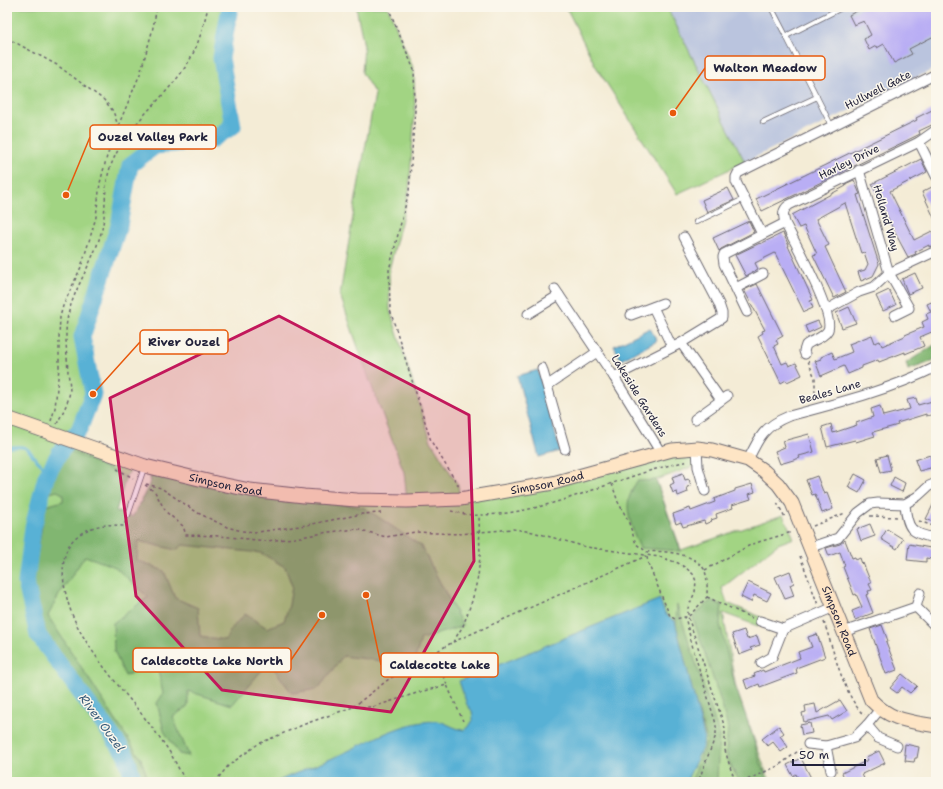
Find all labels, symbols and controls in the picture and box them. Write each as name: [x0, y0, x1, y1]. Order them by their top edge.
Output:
callout: Walton Meadow: [705, 56, 825, 80]
text: Walton Meadow: [713, 60, 817, 76]
street label: Hullwell Gate: [842, 67, 914, 113]
callout: Ouzel Valley Park: [90, 125, 216, 149]
text: Ouzel Valley Park: [98, 129, 208, 145]
street label: Harley Drive: [816, 141, 882, 183]
street label: Holland Way: [869, 183, 903, 253]
callout: River Ouzel: [140, 330, 228, 354]
text: River Ouzel: [148, 334, 220, 350]
street label: Lakeside Gardens: [608, 352, 670, 440]
street label: Beales Lane: [797, 376, 863, 408]
street label: Simpson Road: [509, 467, 586, 498]
street label: Simpson Road: [188, 469, 263, 499]
street label: Simpson Road: [818, 583, 860, 658]
callout: Caldecotte Lake North: [133, 648, 291, 672]
text: Caldecotte Lake North: [141, 653, 283, 669]
callout: Caldecotte Lake: [381, 653, 498, 677]
text: Caldecotte Lake: [389, 657, 491, 673]
water label: River Ouzel: [76, 691, 128, 755]
scale bar: [793, 741, 865, 767]
text: 50 m: [799, 747, 829, 763]

